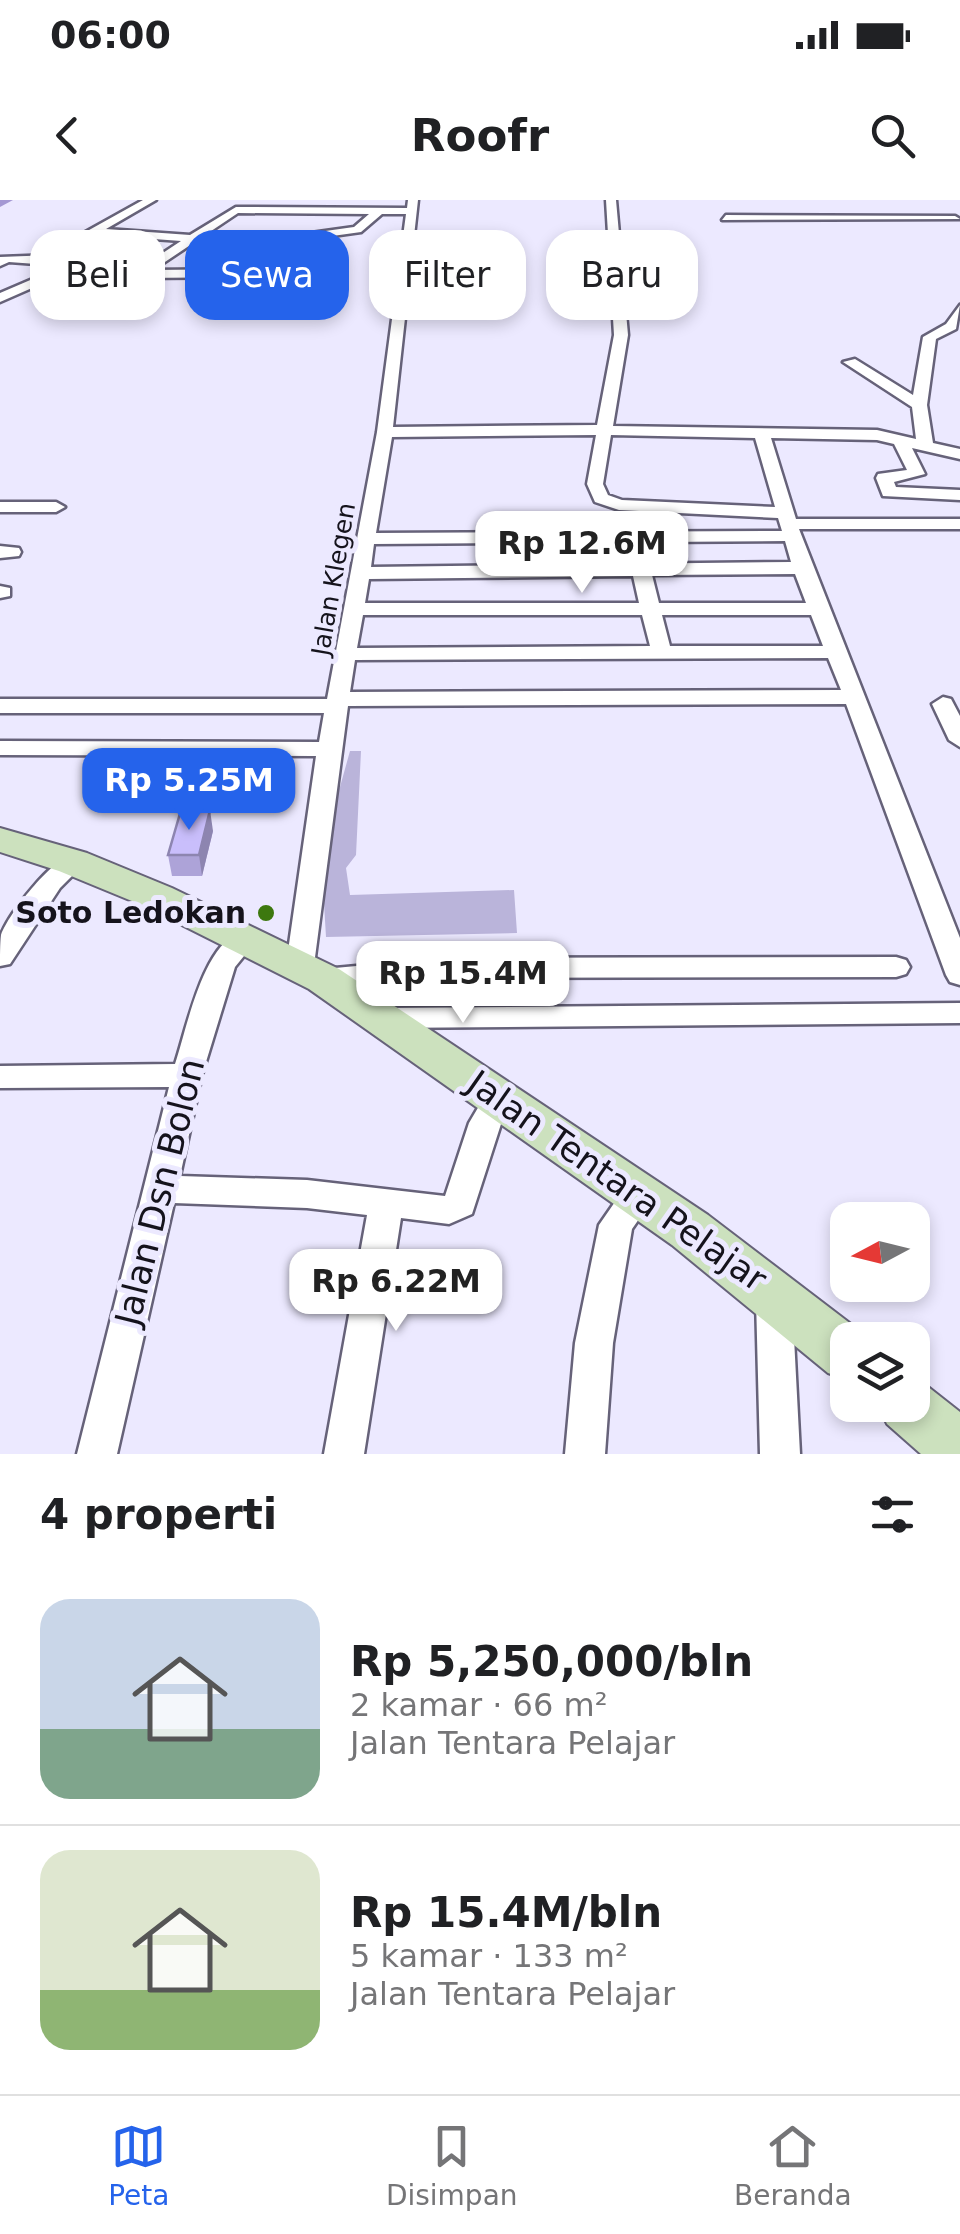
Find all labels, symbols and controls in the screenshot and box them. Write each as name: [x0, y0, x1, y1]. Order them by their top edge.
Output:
text: 06:00: [50, 13, 171, 57]
icon: back: [40, 108, 95, 163]
icon: search: [865, 108, 920, 163]
text: Roofr: [411, 109, 549, 162]
chip: Beli: [30, 230, 165, 320]
chip: Sewa: [185, 230, 349, 320]
chip: Filter: [369, 230, 526, 320]
chip: Baru: [546, 230, 698, 320]
street label: Jalan Klegen: [305, 500, 361, 660]
pin: Rp 12.6M: [479, 511, 685, 596]
text: Rp 12.6M: [497, 524, 667, 562]
pin: Rp 5.25M: [86, 748, 292, 833]
text: Rp 5.25M: [104, 761, 274, 799]
place label: Soto Ledokan: [15, 895, 246, 930]
marker: Soto Ledokan: [255, 902, 277, 924]
pin: Rp 15.4M: [360, 941, 566, 1026]
text: Rp 15.4M: [378, 954, 548, 992]
street label: Jalan Dsn Bolon: [107, 1054, 212, 1331]
street label: Jalan Tentara Pelajar: [458, 1061, 775, 1300]
north arrow: [830, 1202, 930, 1302]
map controls: [830, 1202, 930, 1422]
pin: Rp 6.22M: [293, 1249, 499, 1334]
text: Rp 6.22M: [311, 1262, 481, 1300]
button: layers: [830, 1322, 930, 1422]
icon: filters: [865, 1487, 920, 1542]
text: 4 properti: [40, 1490, 277, 1539]
text: Rp 5,250,000/bln: [350, 1637, 753, 1686]
icon: home: [120, 1639, 240, 1759]
text: 2 kamar · 66 m²: [350, 1686, 607, 1724]
text: Jalan Tentara Pelajar: [350, 1724, 675, 1762]
text: Rp 15.4M/bln: [350, 1888, 662, 1937]
icon: home: [120, 1890, 240, 2010]
text: 5 kamar · 133 m²: [350, 1937, 628, 1975]
text: Jalan Tentara Pelajar: [350, 1975, 675, 2013]
tab: Peta: [108, 2119, 169, 2212]
tab: Disimpan: [386, 2119, 518, 2212]
tab: Beranda: [734, 2119, 852, 2212]

